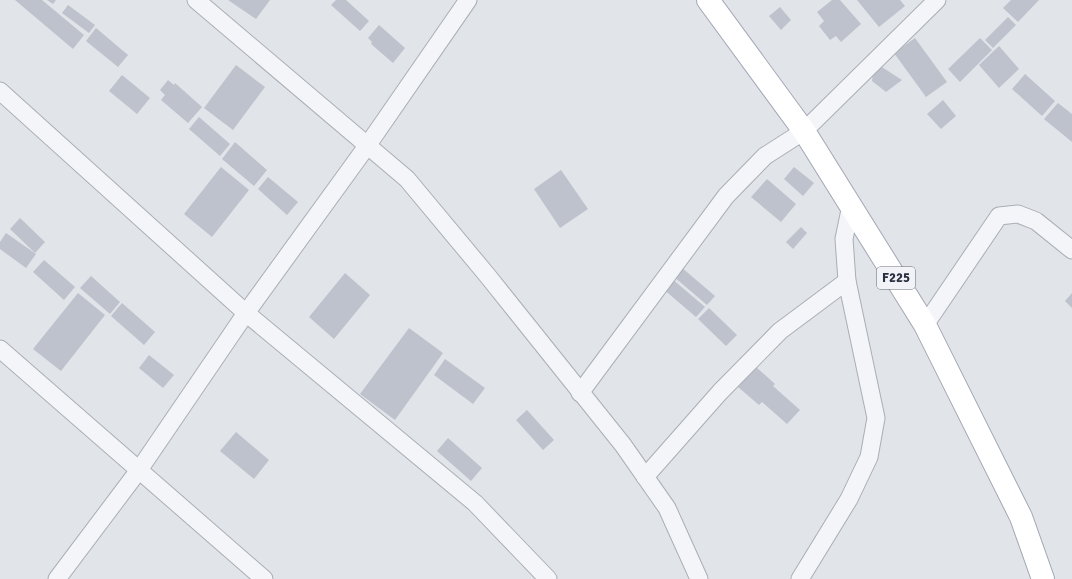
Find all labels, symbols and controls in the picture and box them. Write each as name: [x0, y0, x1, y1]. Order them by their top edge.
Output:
road number: F225: [877, 267, 915, 289]

